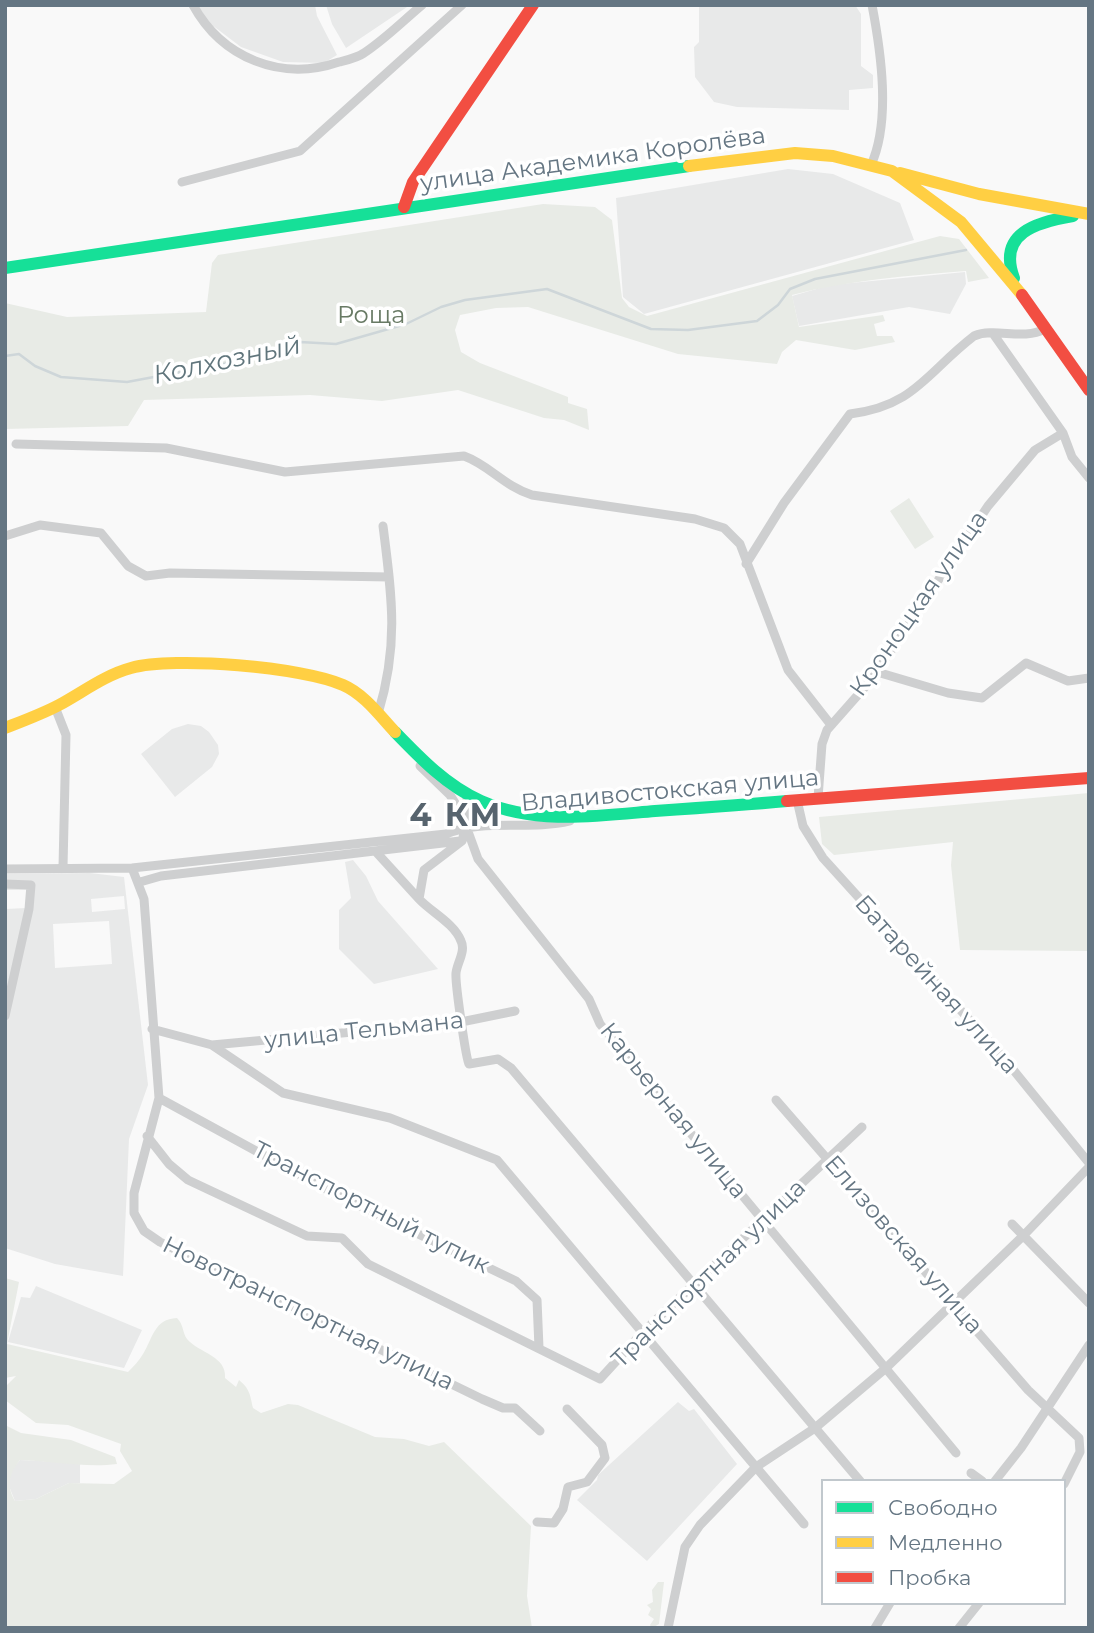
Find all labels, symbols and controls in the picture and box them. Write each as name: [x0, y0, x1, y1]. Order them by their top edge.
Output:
street label: улица Академика Королёва: [419, 122, 767, 198]
park label: Роща: [337, 302, 405, 330]
water label: Колхозный: [150, 330, 304, 392]
street label: Кроноцкая улица: [844, 506, 994, 702]
street label: Владивостокская улица: [520, 764, 820, 818]
district label: 4 КМ: [410, 798, 502, 836]
street label: Батарейная улица: [848, 890, 1024, 1080]
street label: улица Тельмана: [263, 1006, 465, 1056]
street label: Карьерная улица: [593, 1017, 753, 1205]
street label: Транспортный тупик: [248, 1136, 494, 1280]
street label: Елизовская улица: [818, 1150, 988, 1340]
street label: Транспортная улица: [606, 1174, 812, 1374]
street label: Новотранспортная улица: [158, 1231, 458, 1397]
legend: [821, 1479, 1066, 1605]
text: Свободно: [888, 1495, 998, 1520]
text: Медленно: [888, 1530, 1003, 1555]
text: Пробка: [888, 1565, 971, 1590]

